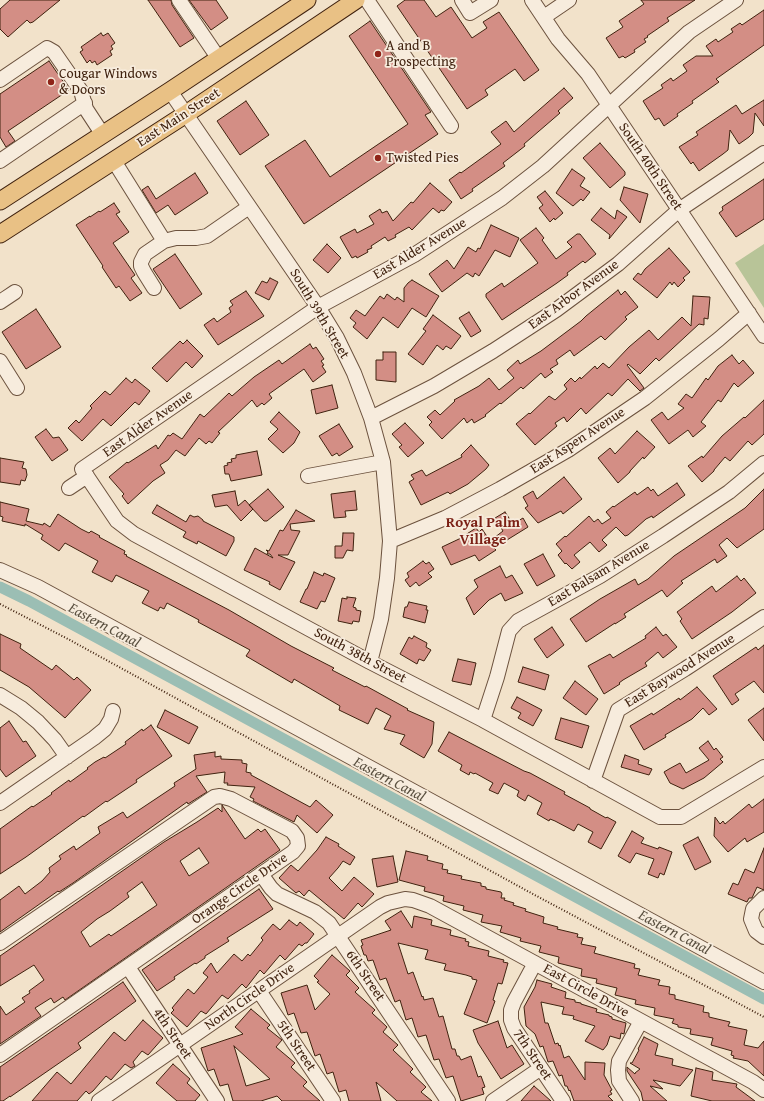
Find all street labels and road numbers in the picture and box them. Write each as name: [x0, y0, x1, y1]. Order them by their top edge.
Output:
street label: East Main Street: [134, 85, 224, 151]
street label: South 40th Street: [614, 120, 686, 214]
street label: East Alder Avenue: [370, 215, 470, 283]
street label: East Arbor Avenue: [525, 257, 623, 333]
street label: South 39th Street: [285, 266, 353, 362]
street label: East Alder Avenue: [100, 387, 196, 461]
street label: East Aspen Avenue: [528, 404, 628, 478]
street label: East Balsam Avenue: [545, 537, 653, 611]
street label: South 38th Street: [311, 625, 409, 687]
street label: East Baywood Avenue: [622, 630, 738, 712]
street label: Orange Circle Drive: [189, 850, 291, 928]
street label: 6th Street: [342, 947, 388, 1005]
street label: North Circle Drive: [202, 960, 298, 1034]
street label: East Circle Drive: [540, 961, 632, 1021]
street label: 4th Street: [149, 1005, 195, 1063]
street label: 5th Street: [273, 1017, 319, 1075]
street label: 7th Street: [509, 1026, 555, 1084]

